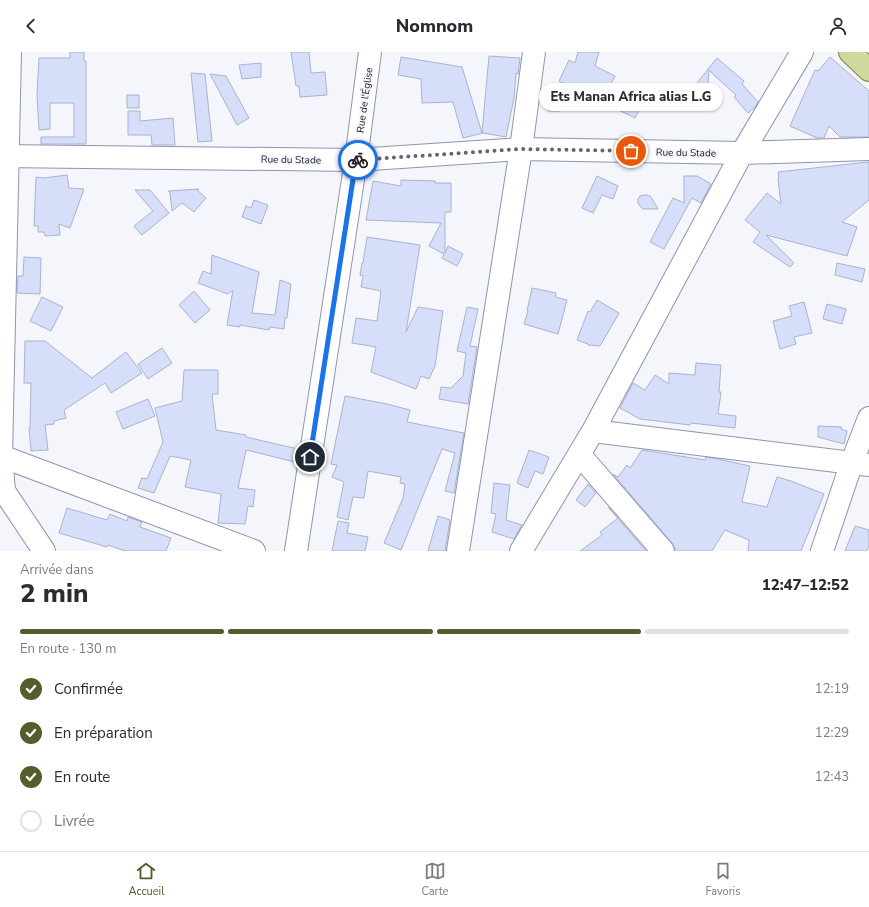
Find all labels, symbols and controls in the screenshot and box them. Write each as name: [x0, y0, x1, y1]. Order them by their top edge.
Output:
text: Nomnom: [396, 14, 473, 38]
icon: back: [20, 15, 42, 37]
icon: person: [827, 15, 849, 37]
street label: Rue de l'Église: [353, 67, 376, 134]
callout: Ets Manan Africa alias L.G: [539, 83, 723, 111]
text: Ets Manan Africa alias L.G: [551, 88, 711, 106]
pin: [614, 134, 648, 168]
courier: [338, 140, 378, 180]
icon: bag: [620, 140, 642, 162]
street label: Rue du Stade: [656, 145, 716, 161]
icon: bike: [347, 149, 369, 171]
street label: Rue du Stade: [261, 152, 321, 168]
pin: [293, 440, 327, 474]
icon: home: [299, 446, 321, 468]
text: Arrivée dans: [20, 561, 94, 579]
text: 12:47–12:52: [762, 575, 849, 595]
text: 2 min: [20, 576, 88, 611]
text: En route · 130 m: [20, 640, 116, 658]
icon: check: [20, 678, 42, 700]
text: Confirmée: [54, 679, 123, 699]
text: 12:19: [815, 680, 849, 698]
icon: check: [20, 722, 42, 744]
text: En préparation: [54, 723, 153, 743]
text: 12:29: [815, 724, 849, 742]
icon: check: [20, 766, 42, 788]
text: En route: [54, 767, 110, 787]
text: 12:43: [815, 768, 849, 786]
text: Livrée: [54, 811, 95, 831]
tab: Accueil: [129, 860, 164, 899]
tab: Carte: [421, 860, 448, 899]
tab: Favoris: [705, 860, 740, 899]

